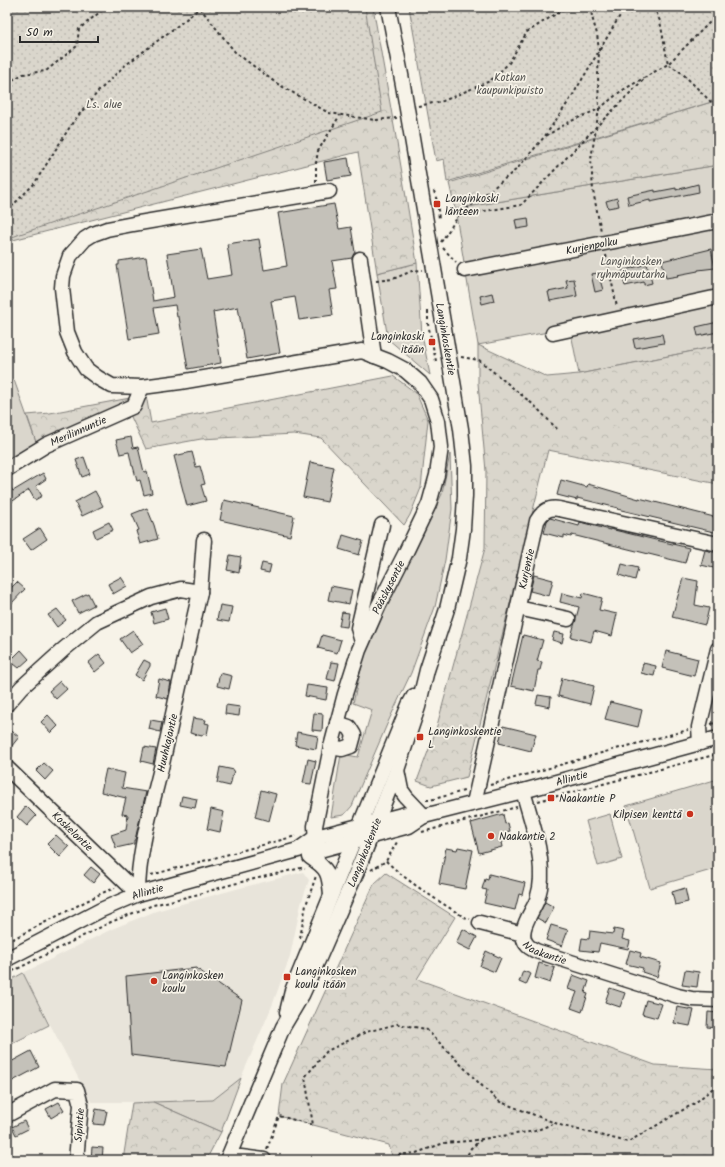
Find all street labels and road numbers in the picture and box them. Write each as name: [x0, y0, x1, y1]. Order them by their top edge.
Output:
street label: Kurjenpolku: [564, 232, 620, 260]
street label: Langinkoskentie: [430, 301, 460, 377]
street label: Merilinnuntie: [48, 411, 110, 452]
street label: Kurjentie: [514, 547, 541, 591]
street label: Pääskysentie: [368, 557, 410, 617]
street label: Huuhkajantie: [152, 712, 183, 774]
street label: Allintie: [554, 766, 590, 792]
street label: Koskelontie: [47, 807, 97, 856]
street label: Langinkoskentie: [343, 815, 387, 891]
street label: Allintie: [129, 879, 166, 906]
street label: Naakantie: [517, 937, 569, 970]
street label: Sipintie: [70, 1107, 90, 1143]

